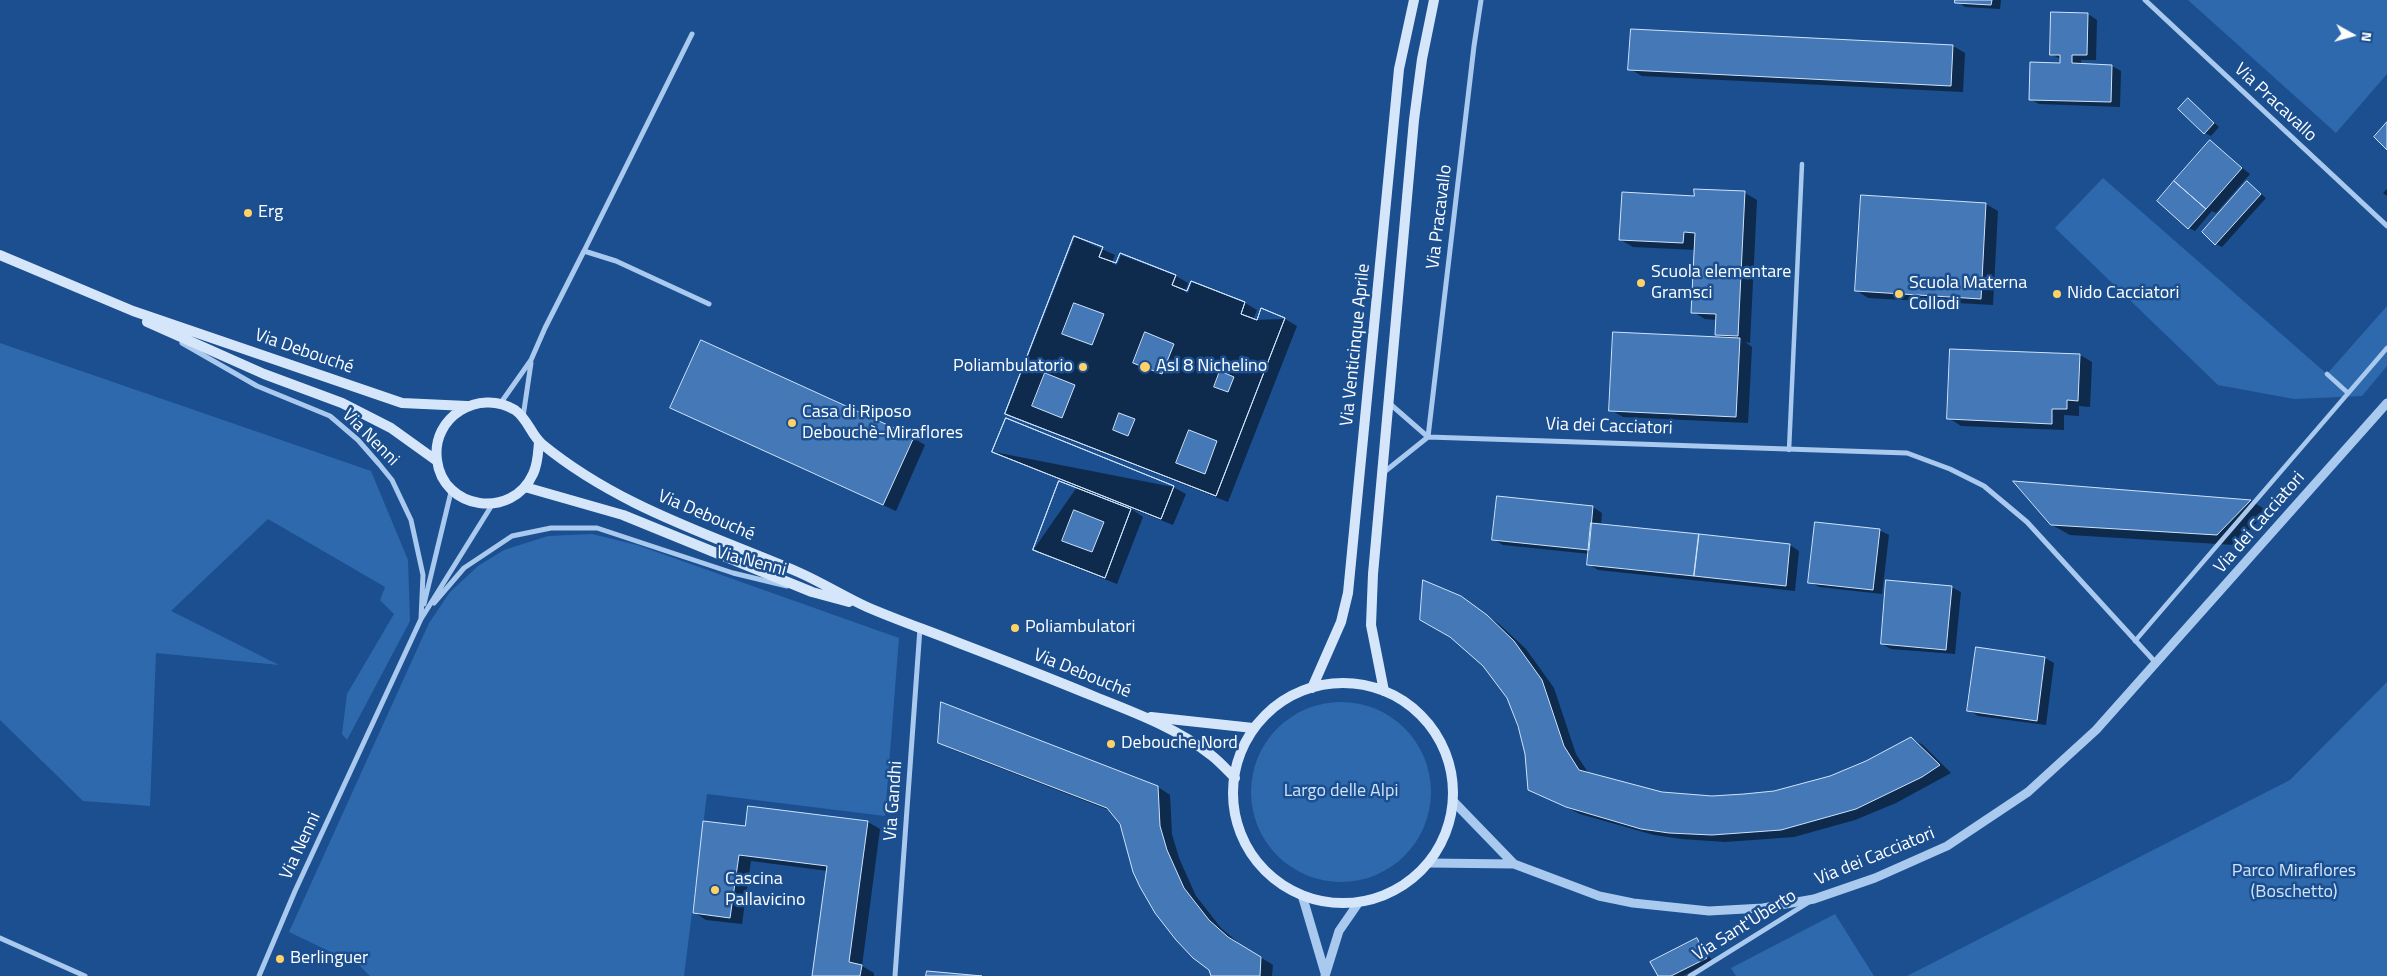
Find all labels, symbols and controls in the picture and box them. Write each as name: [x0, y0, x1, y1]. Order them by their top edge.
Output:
north arrow: [2327, 10, 2377, 60]
text: N: [2356, 31, 2378, 43]
street label: Via Pracavallo: [2229, 59, 2321, 147]
street label: Via Pracavallo: [1423, 163, 1457, 271]
place label: Erg: [258, 202, 283, 224]
marker: Erg: [242, 207, 254, 219]
place label: Scuola elementare Gramsci: [1651, 262, 1791, 304]
street label: Via Venticinque Aprile: [1337, 263, 1375, 427]
place label: Scuola Materna Collodi: [1909, 273, 2027, 316]
marker: Scuola elementare Gramsci: [1635, 277, 1647, 289]
place label: Nido Cacciatori: [2067, 283, 2179, 305]
marker: Scuola Materna Collodi: [1893, 288, 1905, 300]
marker: Nido Cacciatori: [2051, 288, 2063, 300]
street label: Via Debouché: [252, 325, 356, 379]
place label: Poliambulatorio: [953, 356, 1073, 378]
place label: Asl 8 Nichelino: [1156, 356, 1267, 378]
marker: Asl 8 Nichelino: [1138, 360, 1152, 374]
marker: Poliambulatorio: [1077, 361, 1089, 373]
place label: Casa di Riposo Debouchè-Miraflores: [802, 402, 963, 444]
street label: Via Nenni: [337, 405, 403, 471]
street label: Via dei Cacciatori: [1545, 414, 1673, 440]
marker: Casa di Riposo Debouchè-Miraflores: [786, 417, 798, 429]
street label: Via dei Cacciatori: [2210, 468, 2310, 578]
street label: Via Debouché: [654, 486, 758, 546]
street label: Via Nenni: [714, 542, 788, 582]
place label: Poliambulatori: [1025, 617, 1135, 639]
marker: Poliambulatori: [1009, 622, 1021, 634]
street label: Via Debouché: [1030, 645, 1134, 703]
place label: Debouche Nord: [1121, 733, 1238, 755]
marker: Debouche Nord: [1105, 738, 1117, 750]
street label: Via Gandhi: [880, 760, 908, 842]
park label: Largo delle Alpi: [1284, 781, 1398, 803]
street label: Via Nenni: [276, 809, 326, 883]
street label: Via dei Cacciatori: [1812, 823, 1938, 891]
park label: Parco Miraflores (Boschetto): [2232, 861, 2356, 904]
place label: Cascina Pallavicino: [725, 869, 805, 912]
marker: Cascina Pallavicino: [709, 884, 721, 896]
street label: Via Sant'Uberto: [1689, 886, 1801, 966]
place label: Berlinguer: [290, 948, 368, 970]
marker: Berlinguer: [274, 953, 286, 965]

